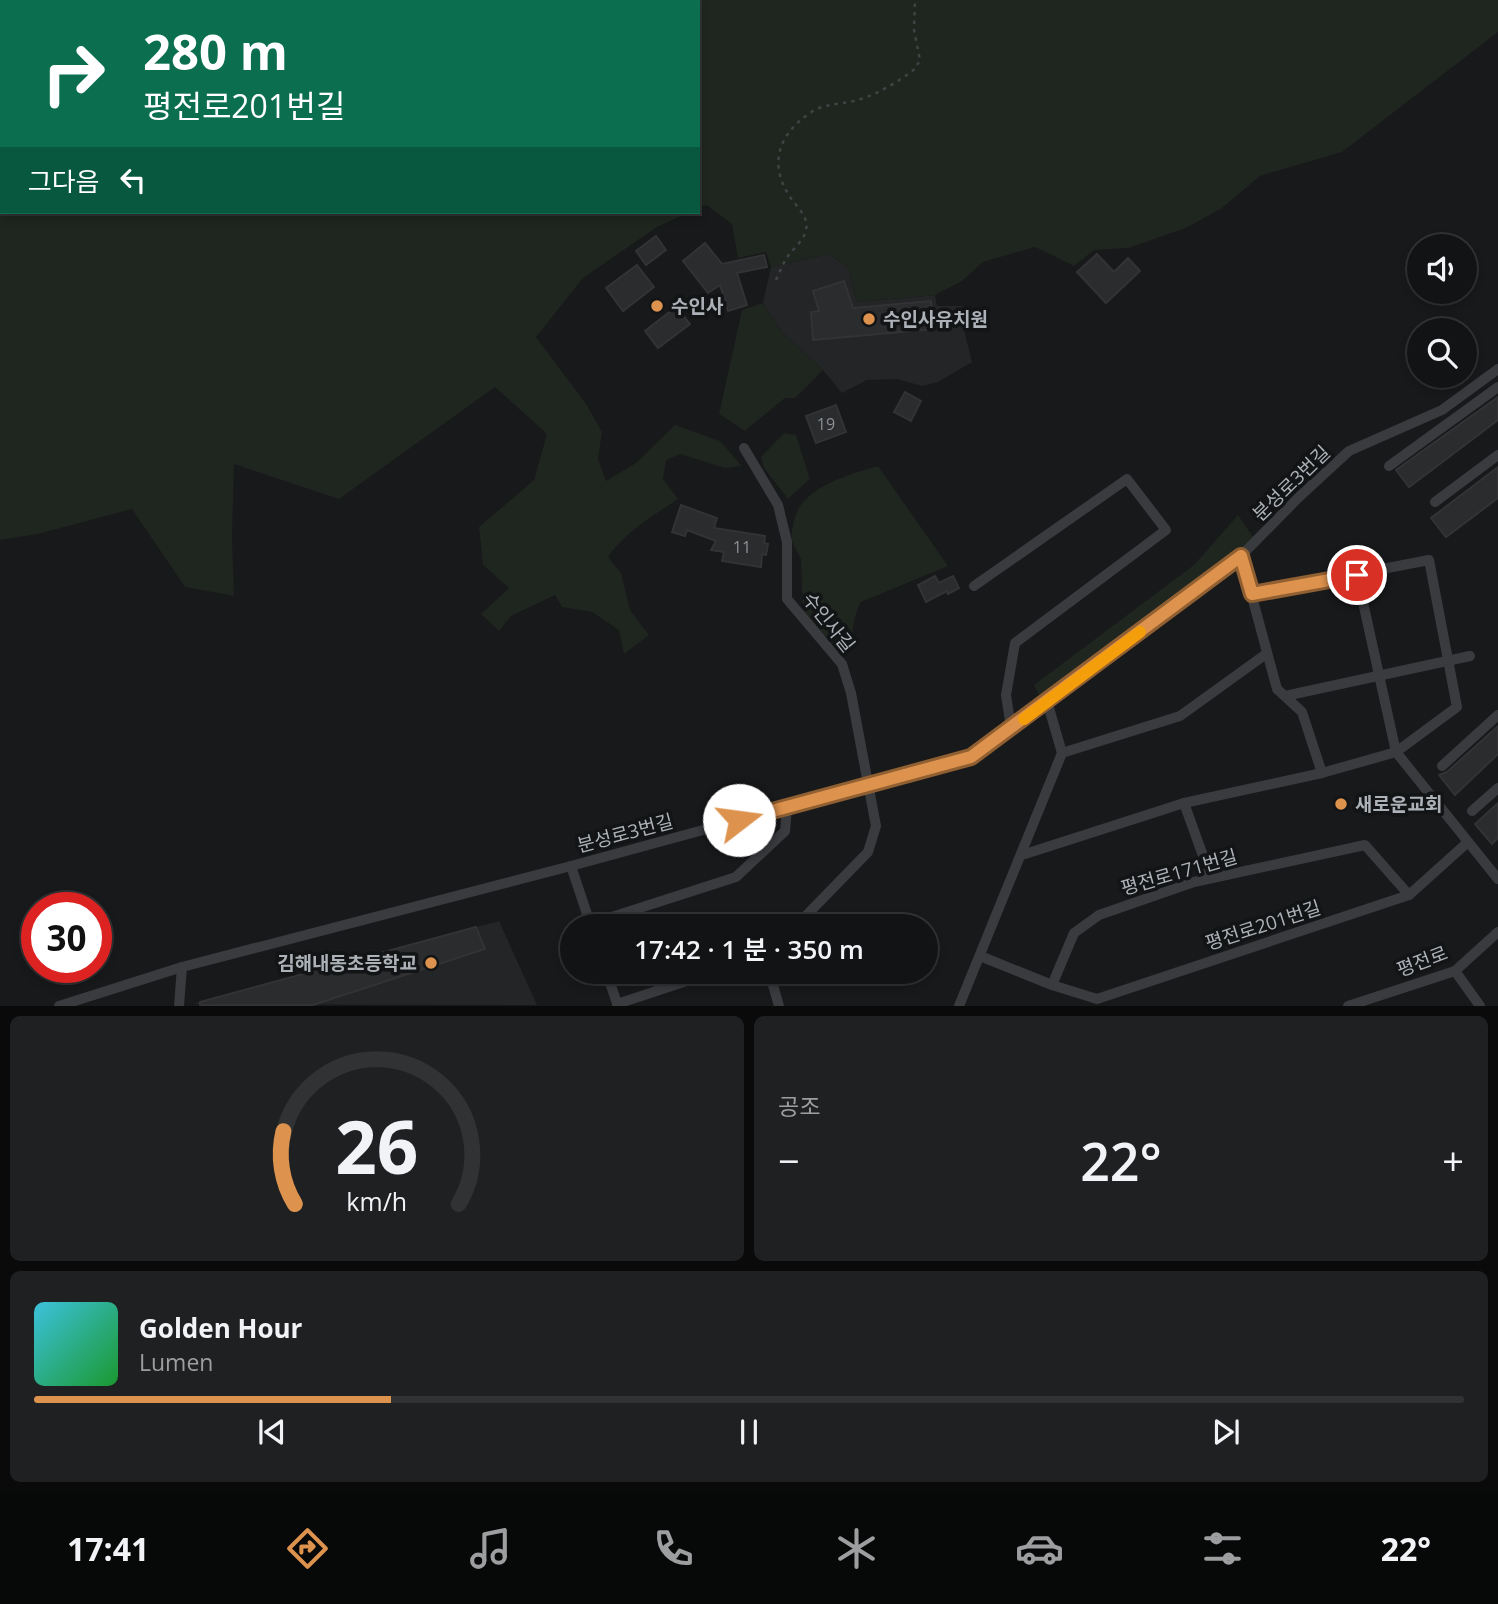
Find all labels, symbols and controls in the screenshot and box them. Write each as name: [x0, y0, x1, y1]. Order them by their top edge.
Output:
text: 280 m: [143, 18, 288, 84]
icon: right: [28, 28, 119, 119]
text: 평전로201번길: [143, 84, 345, 127]
icon: left: [114, 161, 152, 199]
text: 그다음: [28, 163, 100, 199]
map controls: [1407, 234, 1477, 388]
button: sound: [1407, 234, 1477, 304]
place label: 수인사: [671, 293, 724, 319]
marker: 수인사: [649, 298, 665, 314]
place label: 수인사유치원: [883, 306, 988, 332]
marker: 수인사유치원: [861, 311, 877, 327]
button: search: [1407, 318, 1477, 388]
house number: 19: [817, 413, 835, 435]
street label: 분성로3번길: [1247, 440, 1335, 526]
house number: 11: [733, 536, 751, 558]
pin: [1327, 545, 1387, 605]
icon: arrive: [1338, 556, 1376, 594]
street label: 수인사길: [797, 587, 861, 657]
position arrow: [702, 783, 776, 857]
place label: 새로운교회: [1355, 791, 1442, 817]
marker: 새로운교회: [1333, 796, 1349, 812]
street label: 분성로3번길: [574, 808, 676, 858]
street label: 평전로171번길: [1118, 843, 1240, 901]
speed limit sign: 30: [21, 892, 112, 983]
street label: 평전로201번길: [1202, 894, 1324, 956]
text: 17:42 · 1 분 · 350 m: [634, 931, 864, 967]
street label: 평전로: [1393, 939, 1451, 983]
place label: 김해내동초등학교: [277, 950, 417, 976]
marker: 김해내동초등학교: [423, 955, 439, 971]
text: 공조: [778, 1090, 820, 1122]
text: 26: [335, 1097, 419, 1196]
text: 22°: [1080, 1125, 1162, 1196]
text: −: [778, 1134, 800, 1186]
text: +: [1442, 1134, 1464, 1186]
text: km/h: [347, 1184, 407, 1218]
text: Golden Hour: [139, 1310, 302, 1346]
text: Lumen: [139, 1346, 213, 1378]
icon: previous: [253, 1413, 291, 1451]
icon: pause: [730, 1413, 768, 1451]
icon: next: [1207, 1413, 1245, 1451]
icon: directions: [283, 1524, 332, 1573]
icon: music: [466, 1524, 515, 1573]
icon: phone: [649, 1524, 698, 1573]
icon: climate: [832, 1524, 881, 1573]
icon: car: [1015, 1524, 1064, 1573]
icon: filters: [1198, 1524, 1247, 1573]
text: 17:41: [67, 1527, 149, 1570]
text: 22°: [1381, 1527, 1431, 1570]

